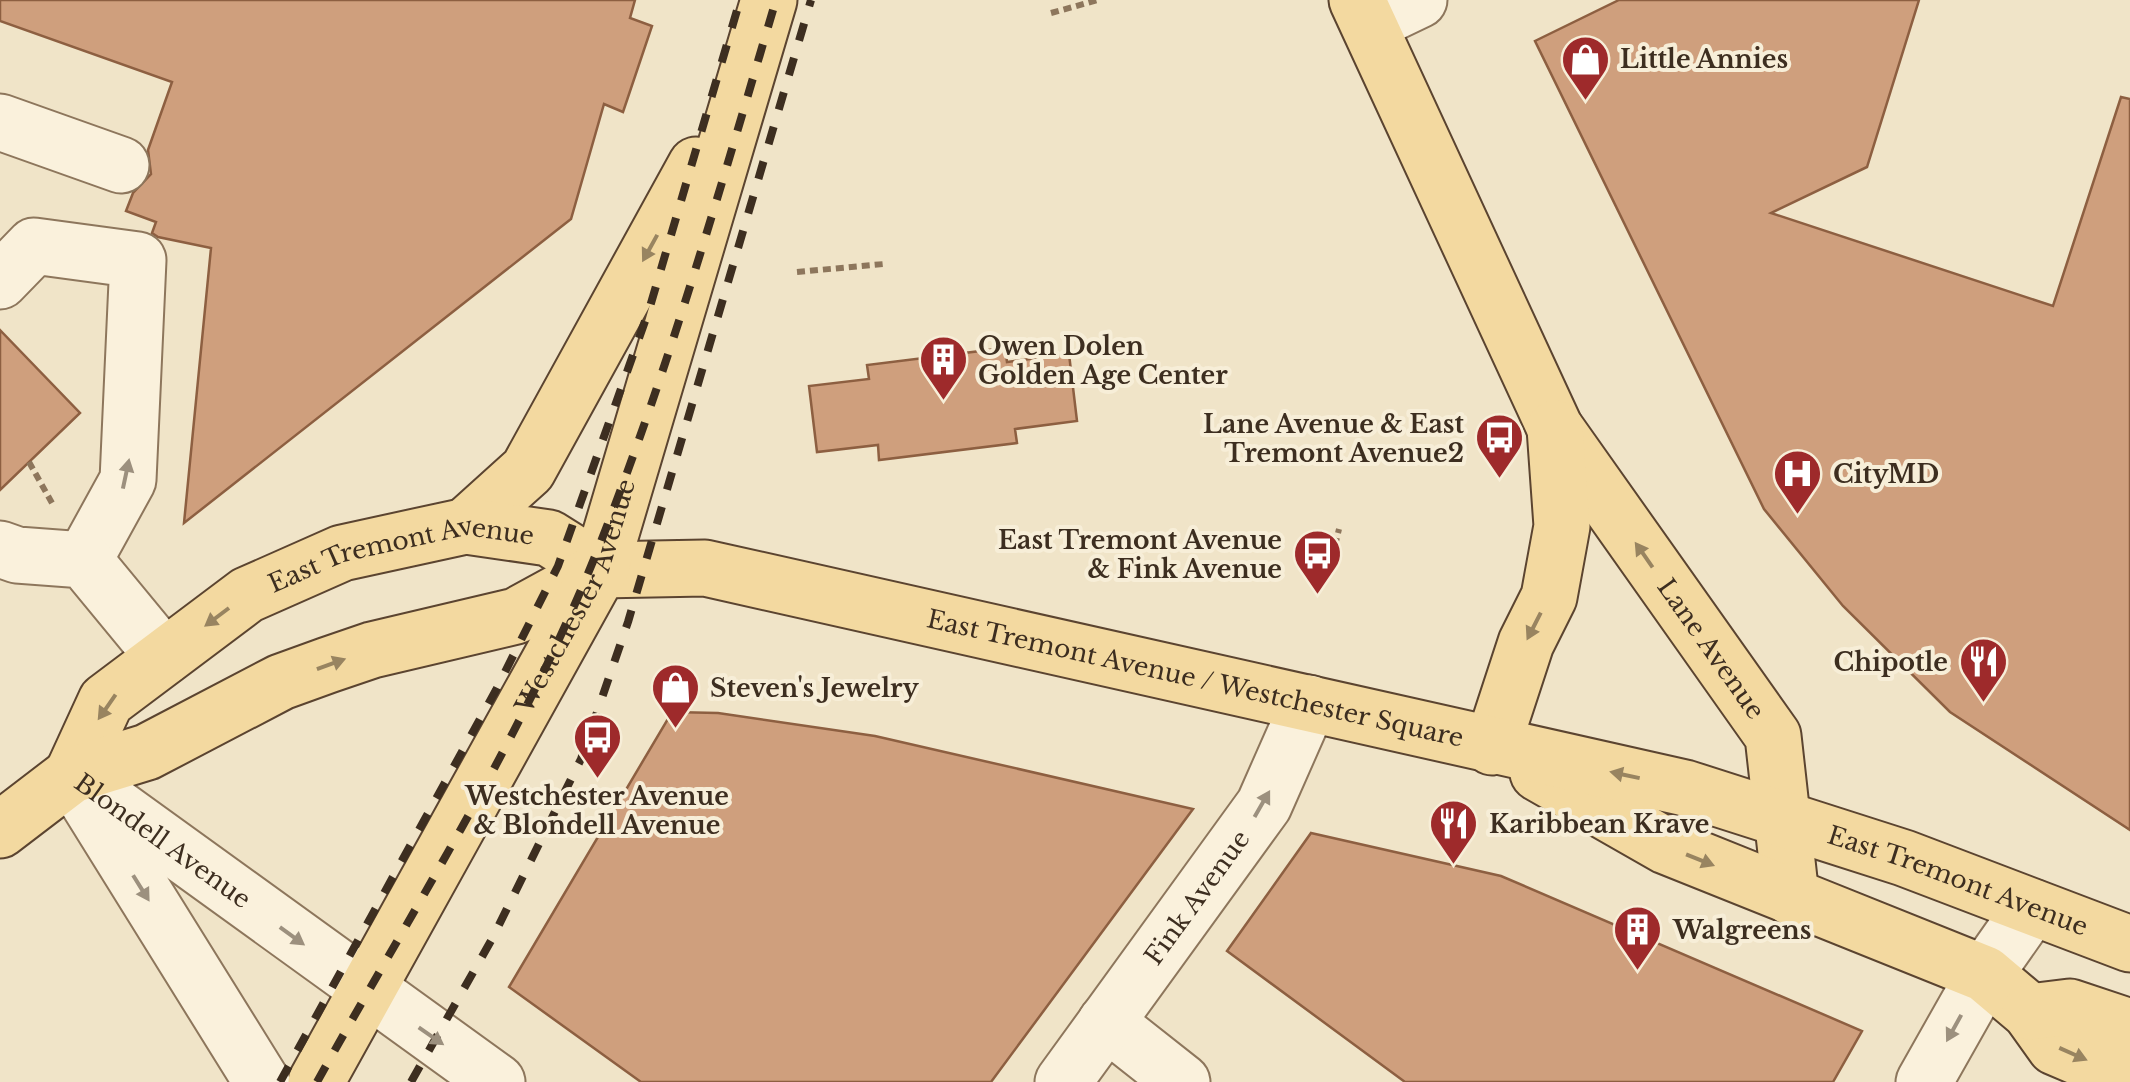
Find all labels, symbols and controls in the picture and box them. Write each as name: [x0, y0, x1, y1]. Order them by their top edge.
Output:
shop icon: Little Annies: [1559, 33, 1611, 101]
place label: Little Annies: [1620, 44, 1788, 75]
one-way arrow: [642, 234, 660, 262]
place label: Owen Dolen Golden Age Center: [978, 331, 1228, 391]
building icon: Owen Dolen Golden Age Center: [917, 334, 969, 402]
place label: Lane Avenue & East Tremont Avenue2: [1203, 409, 1464, 469]
bus stop icon: Lane Avenue & East Tremont Avenue2: [1473, 412, 1525, 480]
hospital icon: CityMD: [1772, 448, 1824, 516]
one-way arrow: [119, 457, 134, 489]
place label: CityMD: [1833, 459, 1939, 490]
street label: Westchester Avenue: [508, 475, 642, 720]
street label: East Tremont Avenue: [264, 510, 536, 600]
place label: East Tremont Avenue & Fink Avenue: [998, 525, 1282, 585]
bus stop icon: East Tremont Avenue & Fink Avenue: [1291, 528, 1343, 596]
one-way arrow: [1635, 542, 1654, 569]
street label: Lane Avenue: [1650, 573, 1771, 725]
street label: East Tremont Avenue / Westchester Square: [924, 603, 1466, 754]
one-way arrow: [204, 607, 230, 627]
one-way arrow: [1526, 611, 1543, 640]
restaurant icon: Chipotle: [1957, 636, 2009, 704]
place label: Chipotle: [1834, 647, 1948, 678]
one-way arrow: [316, 656, 346, 671]
shop icon: Steven's Jewelry: [649, 662, 701, 730]
place label: Steven's Jewelry: [710, 673, 920, 704]
one-way arrow: [98, 694, 117, 720]
bus stop icon: Westchester Avenue & Blondell Avenue: [571, 712, 623, 780]
street label: Blondell Avenue: [68, 767, 257, 915]
one-way arrow: [1609, 767, 1640, 783]
place label: Westchester Avenue & Blondell Avenue: [464, 781, 729, 841]
one-way arrow: [1253, 790, 1271, 818]
restaurant icon: Karibbean Krave: [1428, 798, 1480, 866]
place label: Karibbean Krave: [1489, 809, 1709, 840]
street label: East Tremont Avenue: [1824, 820, 2092, 943]
street label: Fink Avenue: [1138, 824, 1257, 971]
one-way arrow: [1686, 852, 1716, 868]
one-way arrow: [132, 874, 150, 902]
building icon: Walgreens: [1612, 904, 1664, 972]
place label: Walgreens: [1672, 915, 1811, 946]
one-way arrow: [279, 925, 305, 945]
one-way arrow: [1946, 1014, 1964, 1042]
one-way arrow: [418, 1026, 445, 1045]
one-way arrow: [2058, 1046, 2088, 1062]

